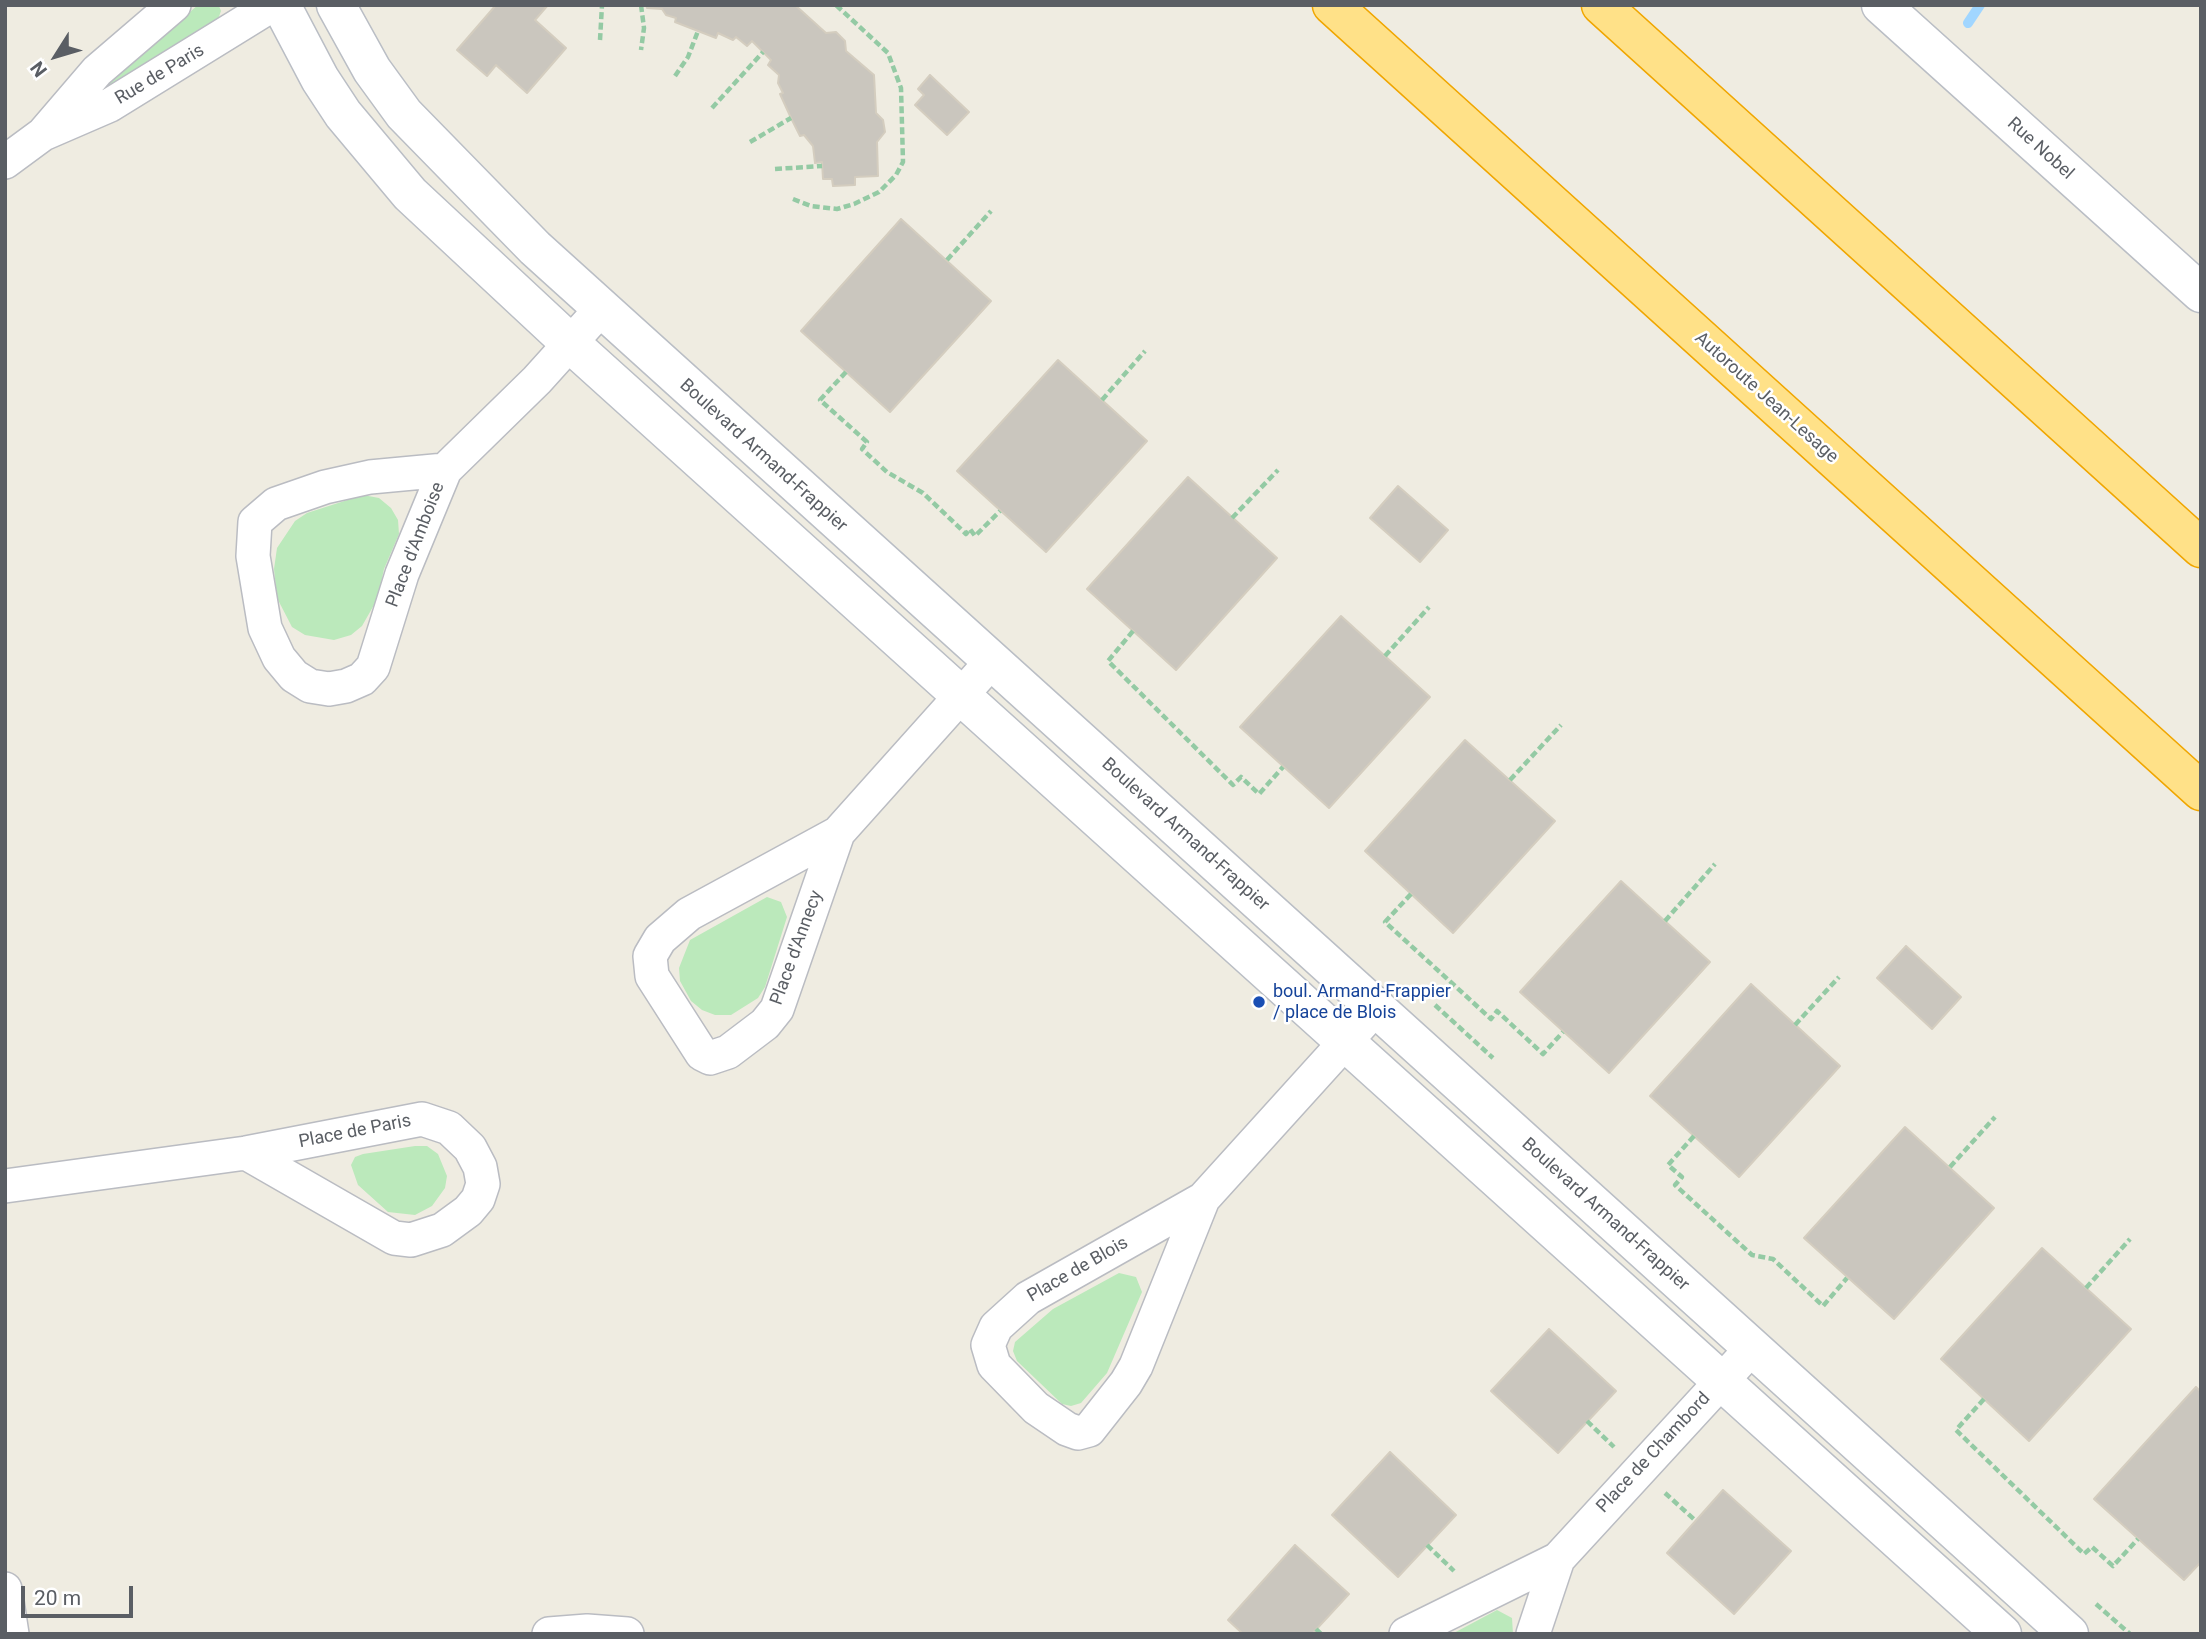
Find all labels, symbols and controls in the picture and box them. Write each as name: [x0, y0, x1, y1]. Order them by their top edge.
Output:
north arrow: [21, 21, 91, 91]
street label: Rue de Paris: [112, 40, 208, 110]
text: N: [26, 57, 52, 81]
street label: Rue Nobel: [2002, 113, 2078, 185]
street label: Autoroute Jean-Lesage: [1690, 328, 1842, 468]
street label: Boulevard Armand-Frappier: [675, 375, 851, 537]
street label: Place d'Amboise: [382, 479, 450, 611]
street label: Boulevard Armand-Frappier: [1097, 754, 1273, 916]
street label: Place d'Annecy: [766, 888, 828, 1008]
place label: boul. Armand-Frappier / place de Blois: [1273, 981, 1451, 1024]
marker: boul. Armand-Frappier / place de Blois: [1251, 994, 1267, 1010]
street label: Place de Paris: [297, 1111, 413, 1153]
street label: Boulevard Armand-Frappier: [1517, 1134, 1693, 1296]
street label: Place de Blois: [1024, 1232, 1132, 1308]
street label: Place de Chambord: [1593, 1388, 1715, 1518]
scale bar: [24, 1572, 136, 1616]
text: 20 m: [34, 1586, 81, 1610]

